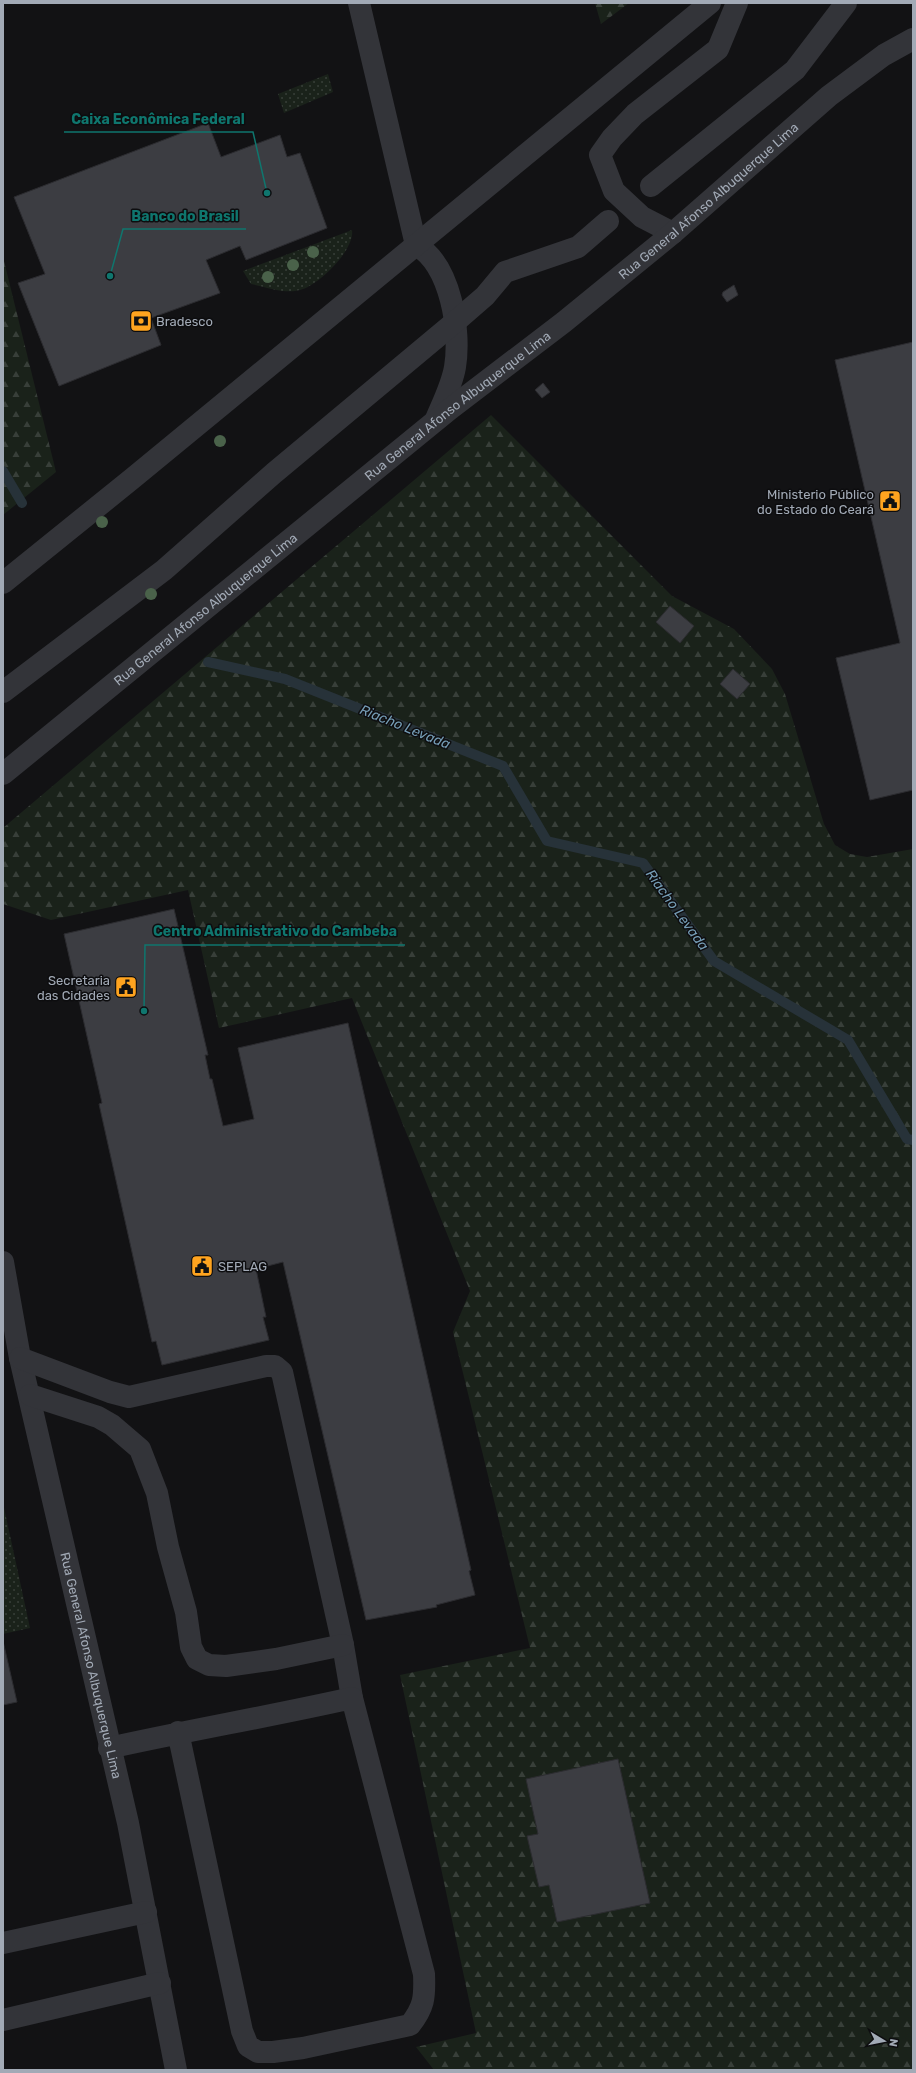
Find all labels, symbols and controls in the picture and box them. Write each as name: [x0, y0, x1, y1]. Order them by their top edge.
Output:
callout: Caixa Econômica Federal: [64, 106, 253, 132]
text: Caixa Econômica Federal: [71, 111, 245, 128]
street label: Rua General Afonso Albuquerque Lima: [615, 119, 801, 282]
callout: Banco do Brasil: [123, 203, 246, 229]
text: Banco do Brasil: [131, 208, 239, 225]
bank icon: Bradesco: [128, 308, 154, 334]
place label: Bradesco: [156, 314, 213, 329]
street label: Rua General Afonso Albuquerque Lima: [361, 328, 553, 483]
place label: Ministerio Público do Estado do Ceará: [757, 487, 874, 517]
public building icon: Ministerio Público do Estado do Ceará: [877, 488, 903, 514]
street label: Rua General Afonso Albuquerque Lima: [111, 530, 300, 688]
water label: Riacho Levada: [357, 701, 453, 753]
water label: Riacho Levada: [642, 866, 712, 954]
callout: Centro Administrativo do Cambeba: [145, 919, 405, 945]
text: Centro Administrativo do Cambeba: [153, 923, 397, 940]
place label: Secretaria das Cidades: [37, 973, 110, 1003]
public building icon: Secretaria das Cidades: [113, 974, 139, 1000]
public building icon: SEPLAG: [189, 1253, 215, 1279]
place label: SEPLAG: [218, 1259, 267, 1274]
street label: Rua General Afonso Albuquerque Lima: [58, 1551, 125, 1780]
north arrow: [864, 2021, 904, 2061]
text: N: [886, 2038, 900, 2048]

